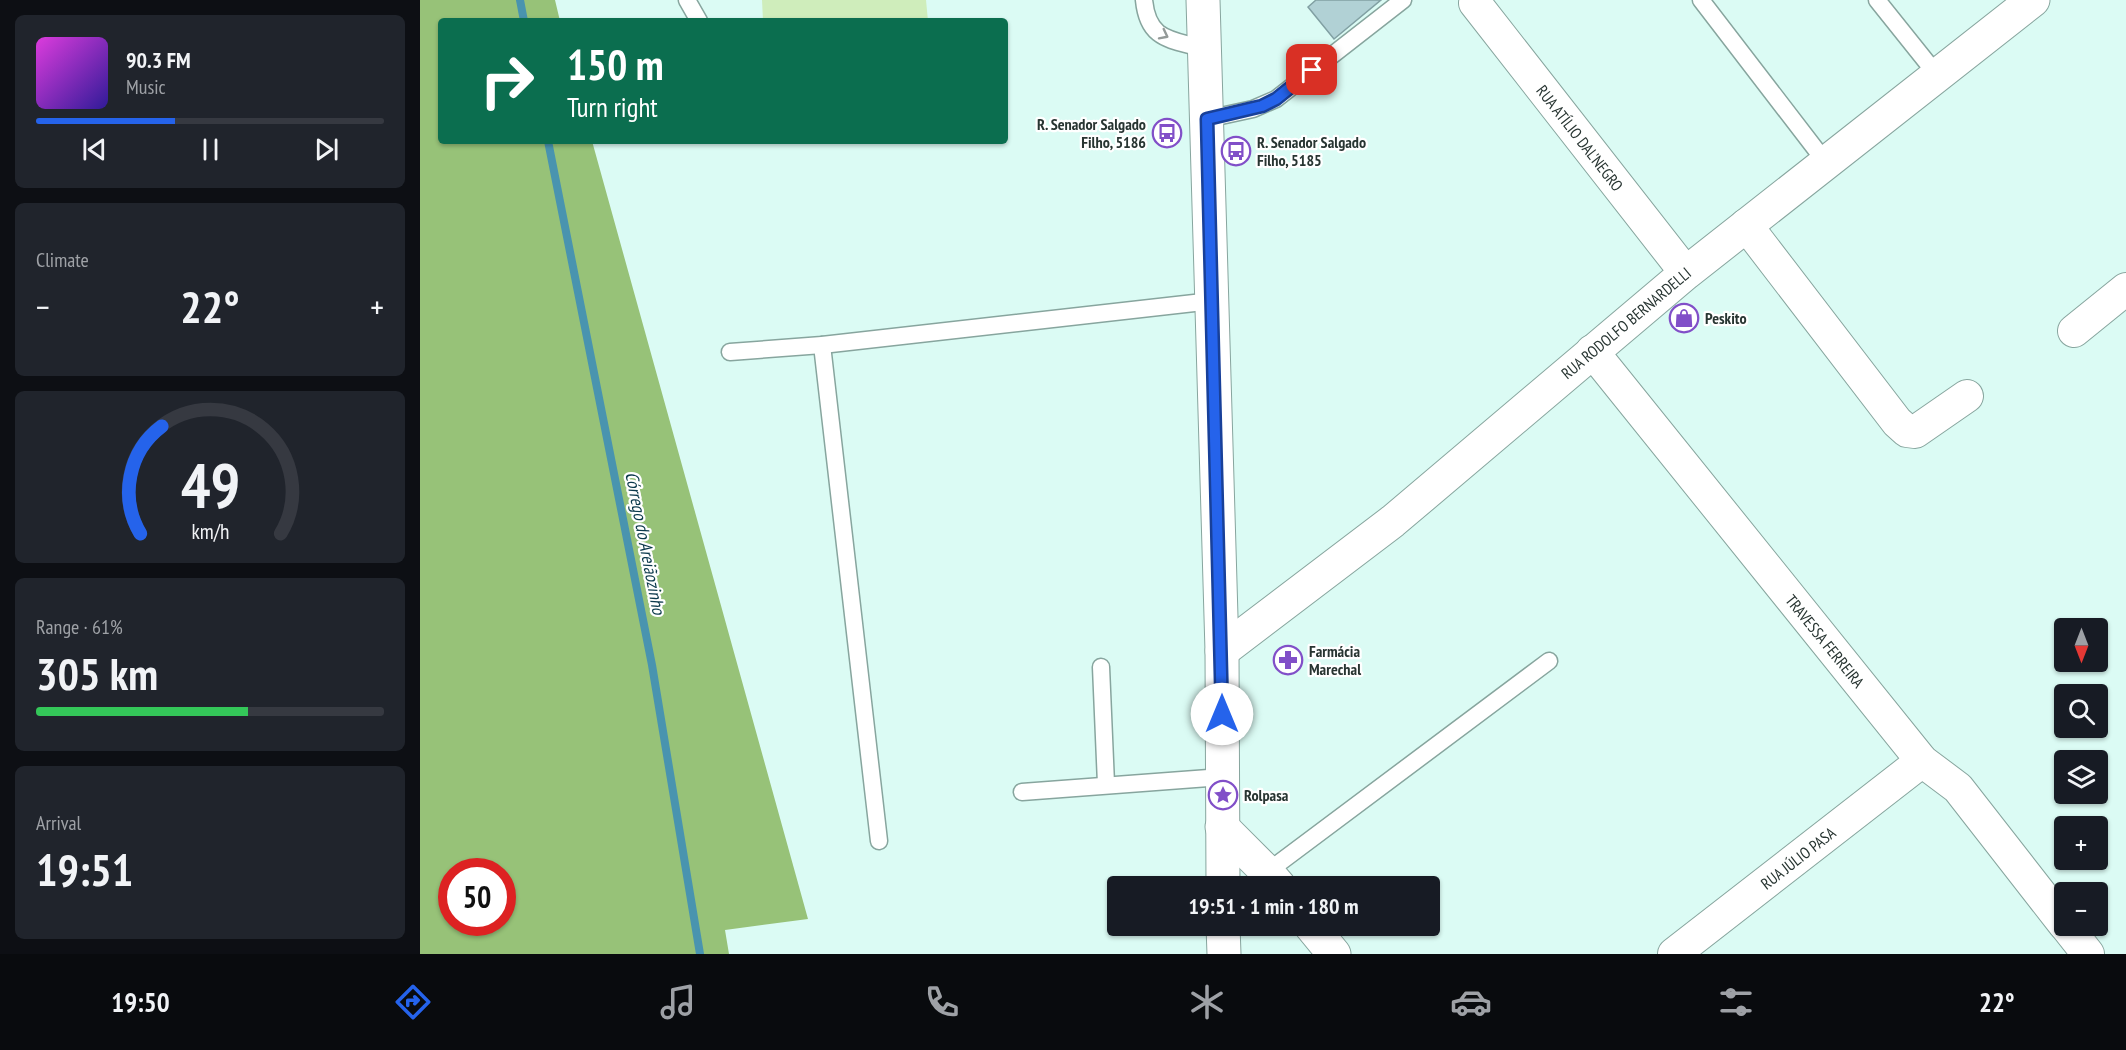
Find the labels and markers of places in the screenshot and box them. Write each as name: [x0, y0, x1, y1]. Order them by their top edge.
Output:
pin: [1286, 44, 1337, 95]
place label: R. Senador Salgado Filho, 5186: [1037, 114, 1146, 152]
bus stop icon: R. Senador Salgado Filho, 5186: [1151, 117, 1183, 149]
place label: R. Senador Salgado Filho, 5185: [1257, 132, 1366, 170]
bus stop icon: R. Senador Salgado Filho, 5185: [1220, 135, 1252, 167]
shop icon: Peskito: [1668, 302, 1700, 334]
place label: Peskito: [1705, 308, 1747, 328]
place label: Farmácia Marechal: [1309, 641, 1361, 679]
pharmacy icon: Farmácia Marechal: [1272, 644, 1304, 676]
place icon: Rolpasa: [1207, 779, 1239, 811]
place label: Rolpasa: [1244, 785, 1289, 805]

